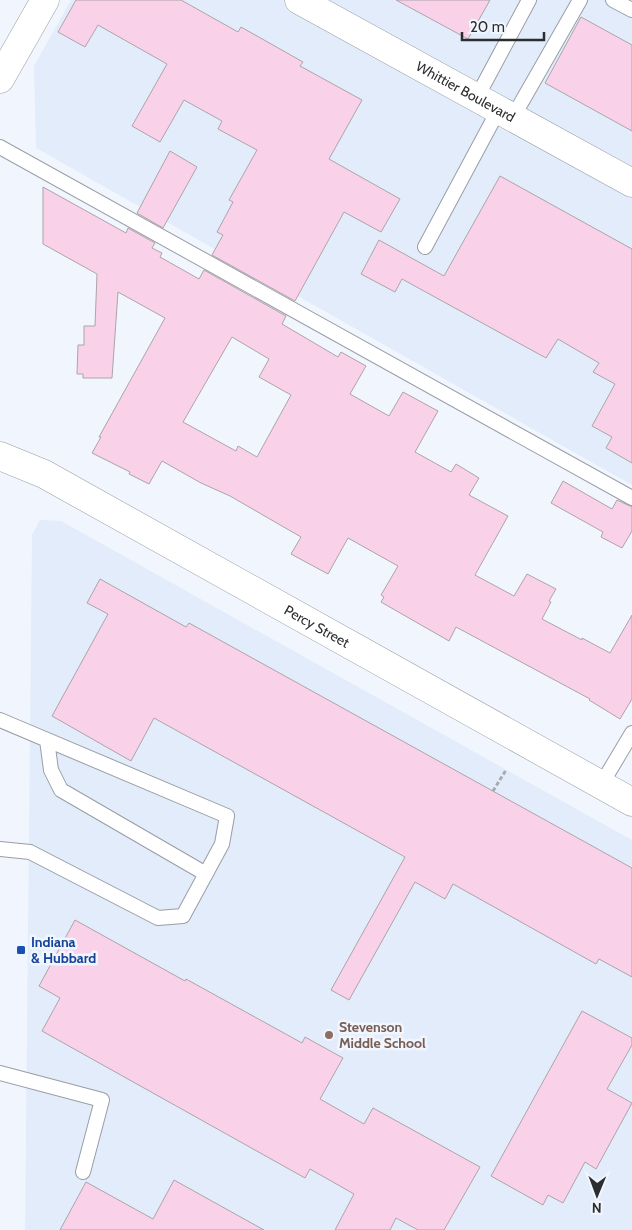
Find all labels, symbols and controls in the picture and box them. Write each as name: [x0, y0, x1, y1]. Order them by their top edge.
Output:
scale bar: [462, 10, 544, 42]
text: 20 m: [470, 18, 505, 36]
street label: Whittier Boulevard: [413, 57, 518, 126]
street label: Percy Street: [281, 601, 353, 652]
place label: Indiana & Hubbard: [31, 933, 96, 967]
marker: Indiana & Hubbard: [15, 944, 27, 956]
place label: Stevenson Middle School: [339, 1018, 426, 1052]
marker: Stevenson Middle School: [323, 1029, 335, 1041]
north arrow: [572, 1170, 622, 1220]
text: N: [592, 1199, 602, 1217]

